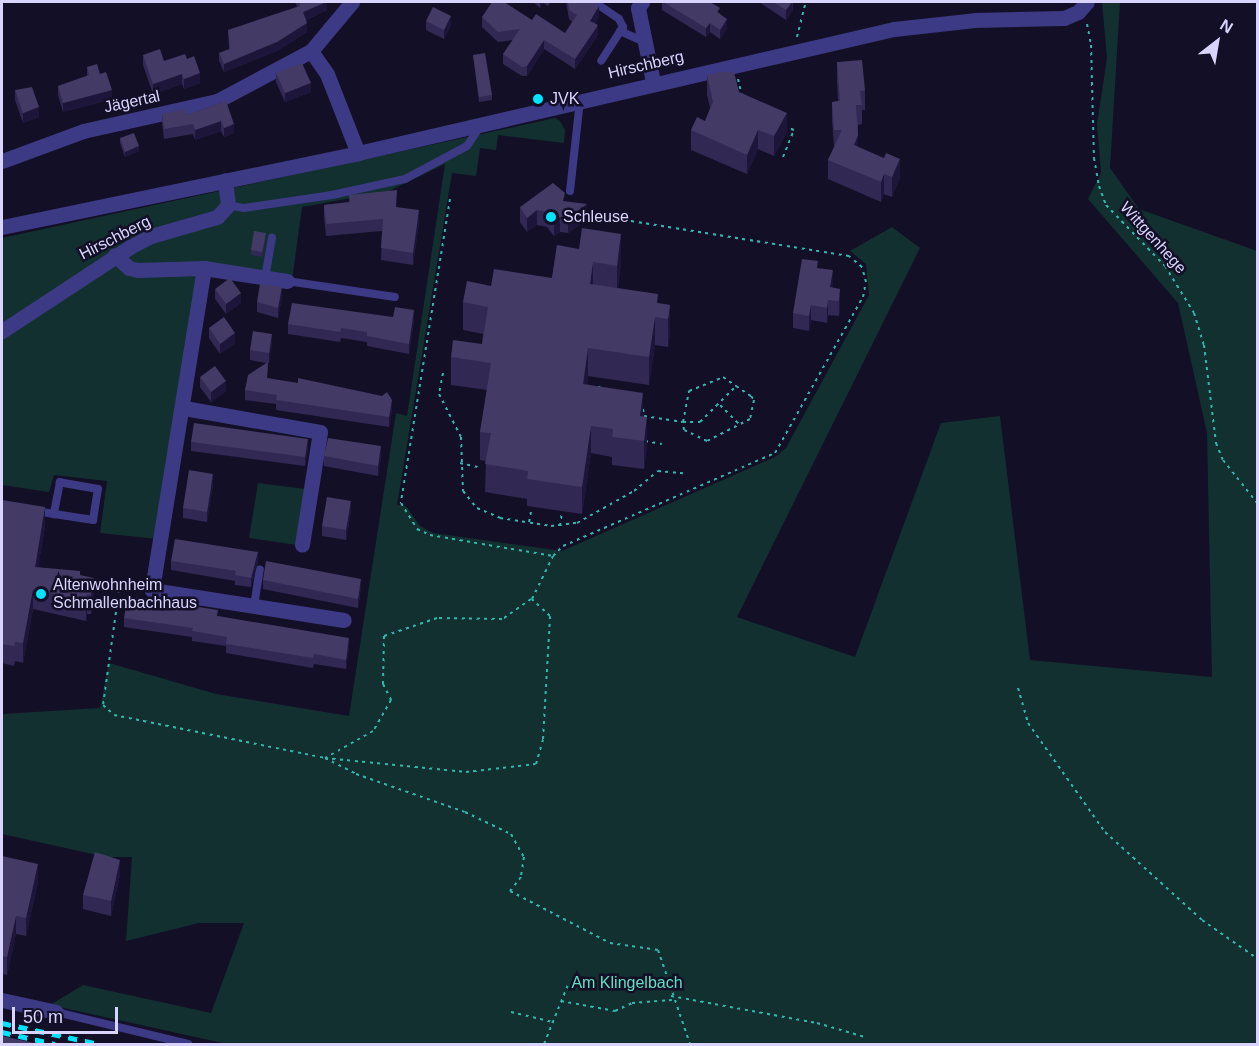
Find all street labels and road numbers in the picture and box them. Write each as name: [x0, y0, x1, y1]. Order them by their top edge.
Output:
street label: Hirschberg: [606, 47, 686, 83]
street label: Jägertal: [102, 87, 162, 117]
street label: Wittgenhege: [1116, 198, 1190, 278]
street label: Hirschberg: [76, 212, 154, 264]

